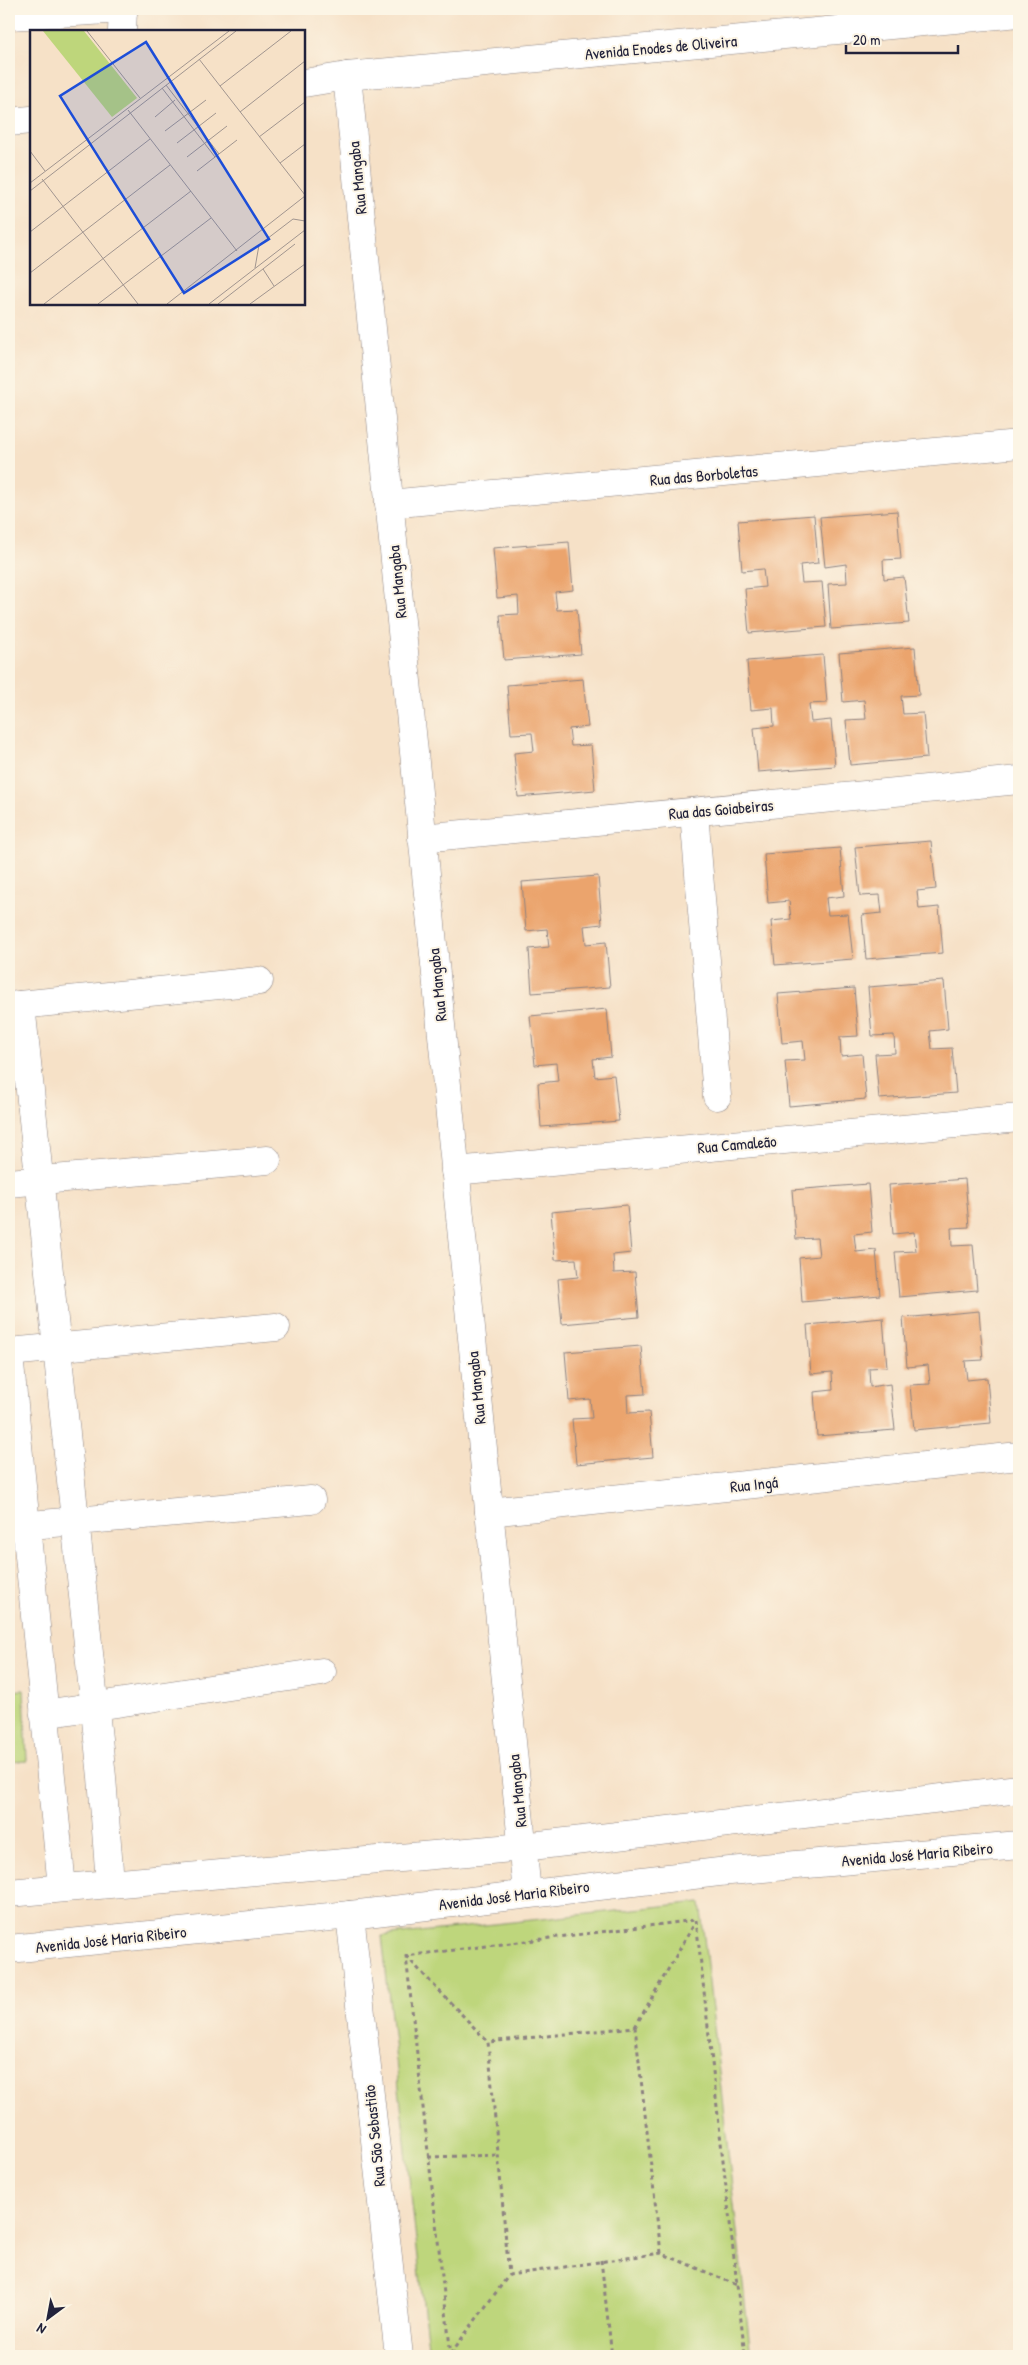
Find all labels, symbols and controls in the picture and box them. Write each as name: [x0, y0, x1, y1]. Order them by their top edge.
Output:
scale bar: [846, 22, 958, 54]
street label: Avenida Enodes de Oliveira: [584, 29, 738, 65]
text: 20 m: [853, 29, 880, 50]
inset map: [30, 30, 305, 305]
street label: Rua Mangaba: [342, 141, 372, 215]
street label: Rua das Borboletas: [649, 459, 759, 491]
street label: Rua Mangaba: [382, 545, 412, 619]
street label: Rua das Goiabeiras: [668, 793, 774, 825]
street label: Rua Mangaba: [422, 948, 452, 1022]
street label: Rua Camaleão: [697, 1130, 778, 1158]
street label: Rua Mangaba: [461, 1351, 491, 1425]
street label: Rua Ingá: [729, 1471, 779, 1497]
street label: Rua Mangaba: [502, 1754, 532, 1828]
street label: Avenida José Maria Ribeiro: [841, 1836, 994, 1872]
street label: Avenida José Maria Ribeiro: [437, 1875, 591, 1915]
street label: Avenida José Maria Ribeiro: [34, 1920, 188, 1958]
street label: Rua São Sebastião: [358, 2084, 390, 2188]
north arrow: [22, 2292, 72, 2342]
text: N: [32, 2319, 49, 2339]

